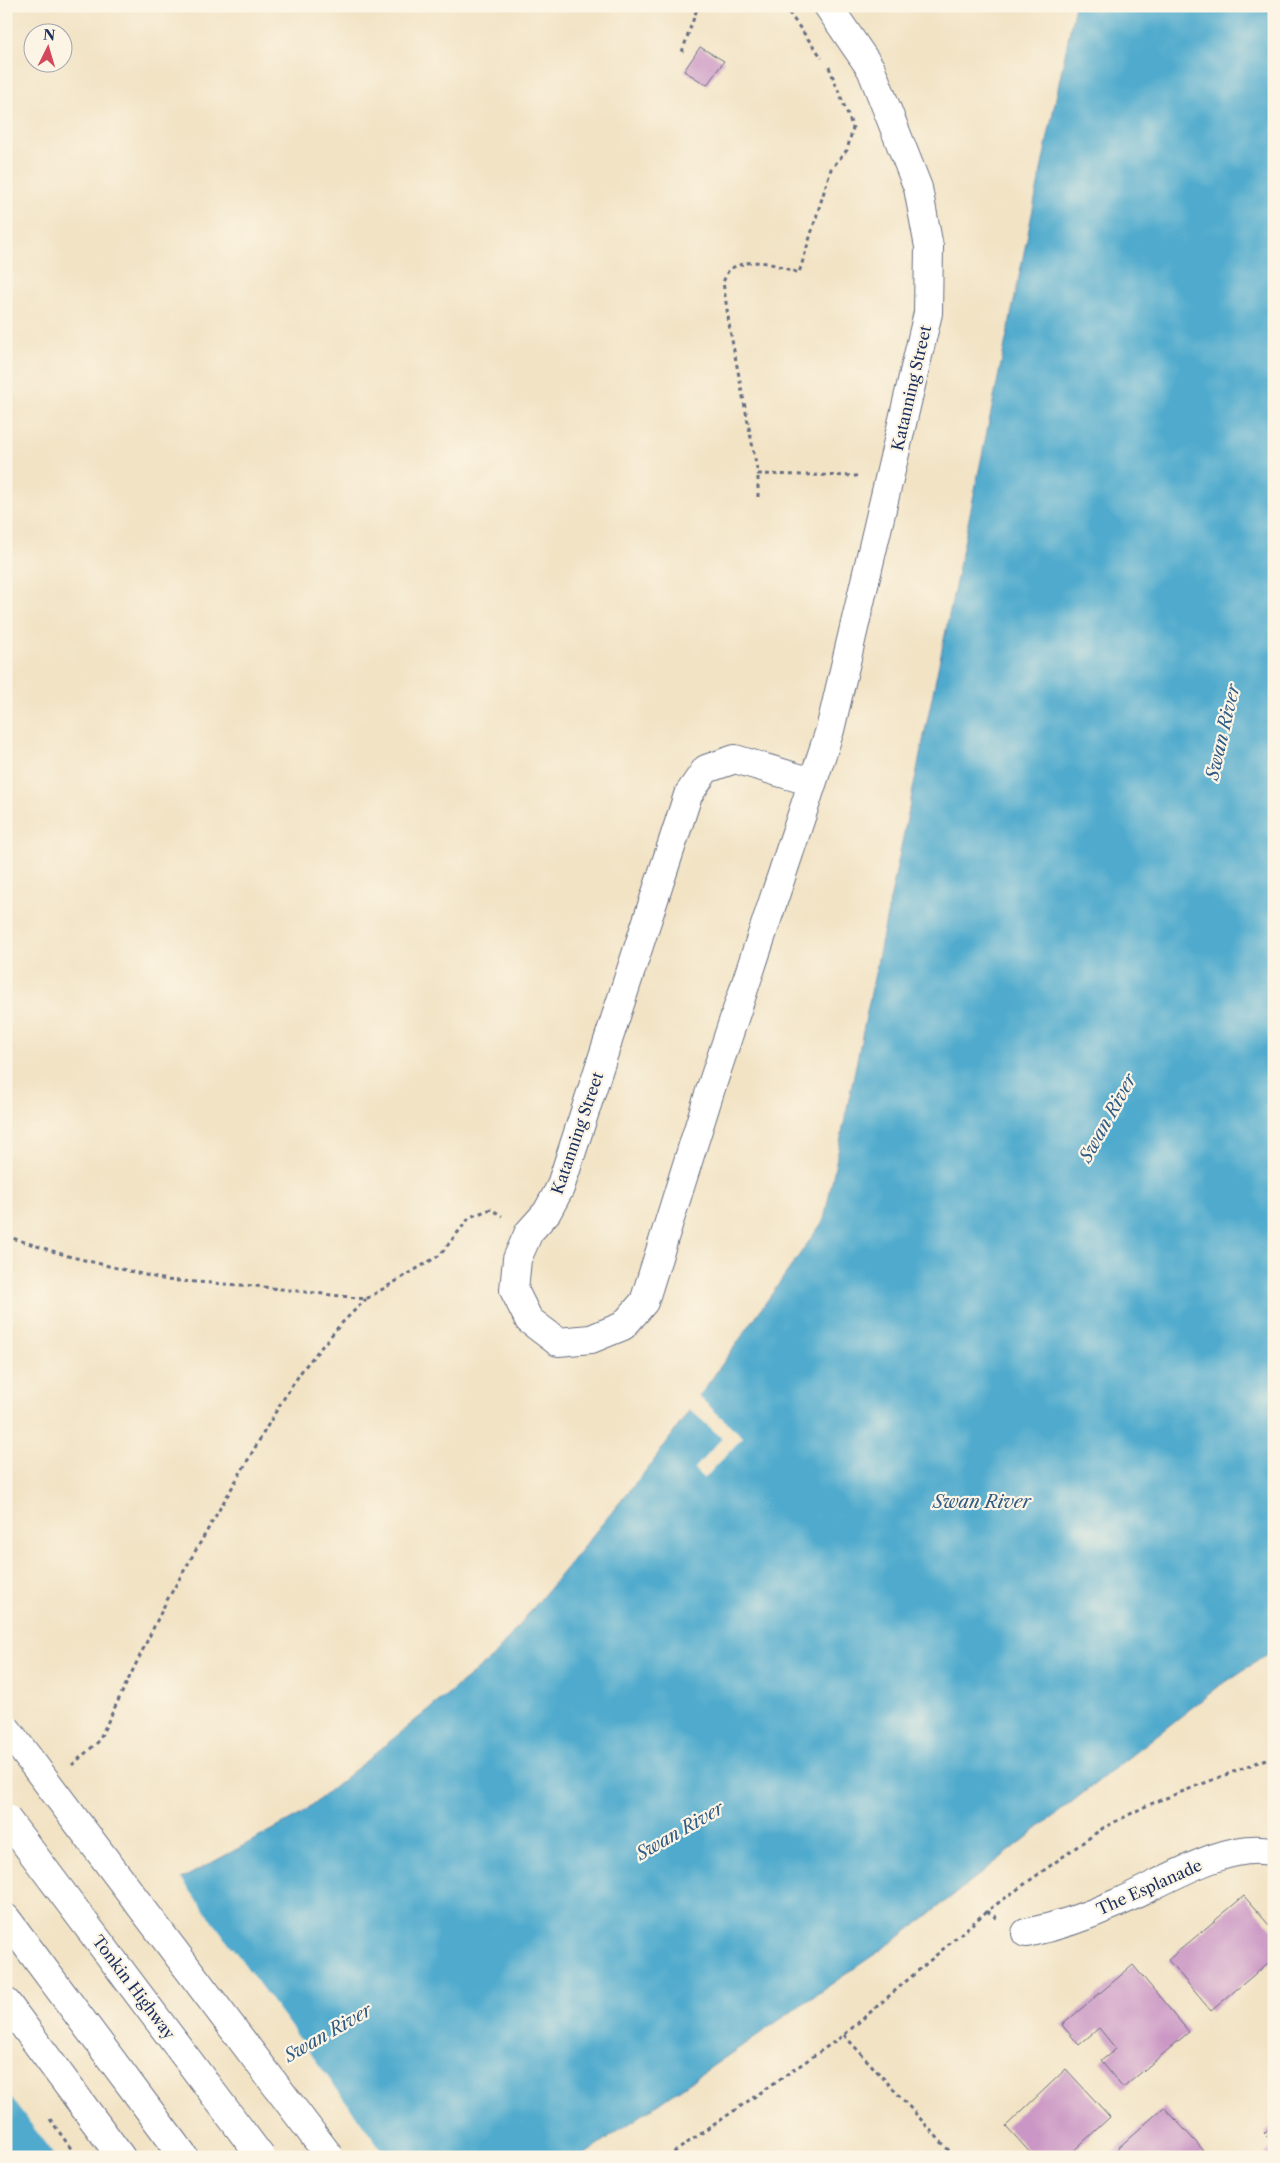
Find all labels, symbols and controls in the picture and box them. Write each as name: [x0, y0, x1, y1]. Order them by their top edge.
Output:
north arrow: [22, 22, 72, 72]
text: N: [42, 26, 56, 45]
street label: Katanning Street: [887, 323, 935, 453]
water label: Swan River: [1201, 680, 1245, 783]
street label: Katanning Street: [547, 1069, 607, 1197]
water label: Swan River: [1074, 1069, 1142, 1167]
water label: Swan River: [932, 1491, 1032, 1513]
water label: Swan River: [631, 1796, 729, 1865]
street label: The Esplanade: [1093, 1855, 1205, 1919]
street label: Tonkin Highway: [88, 1931, 180, 2044]
water label: Swan River: [279, 1998, 377, 2067]

